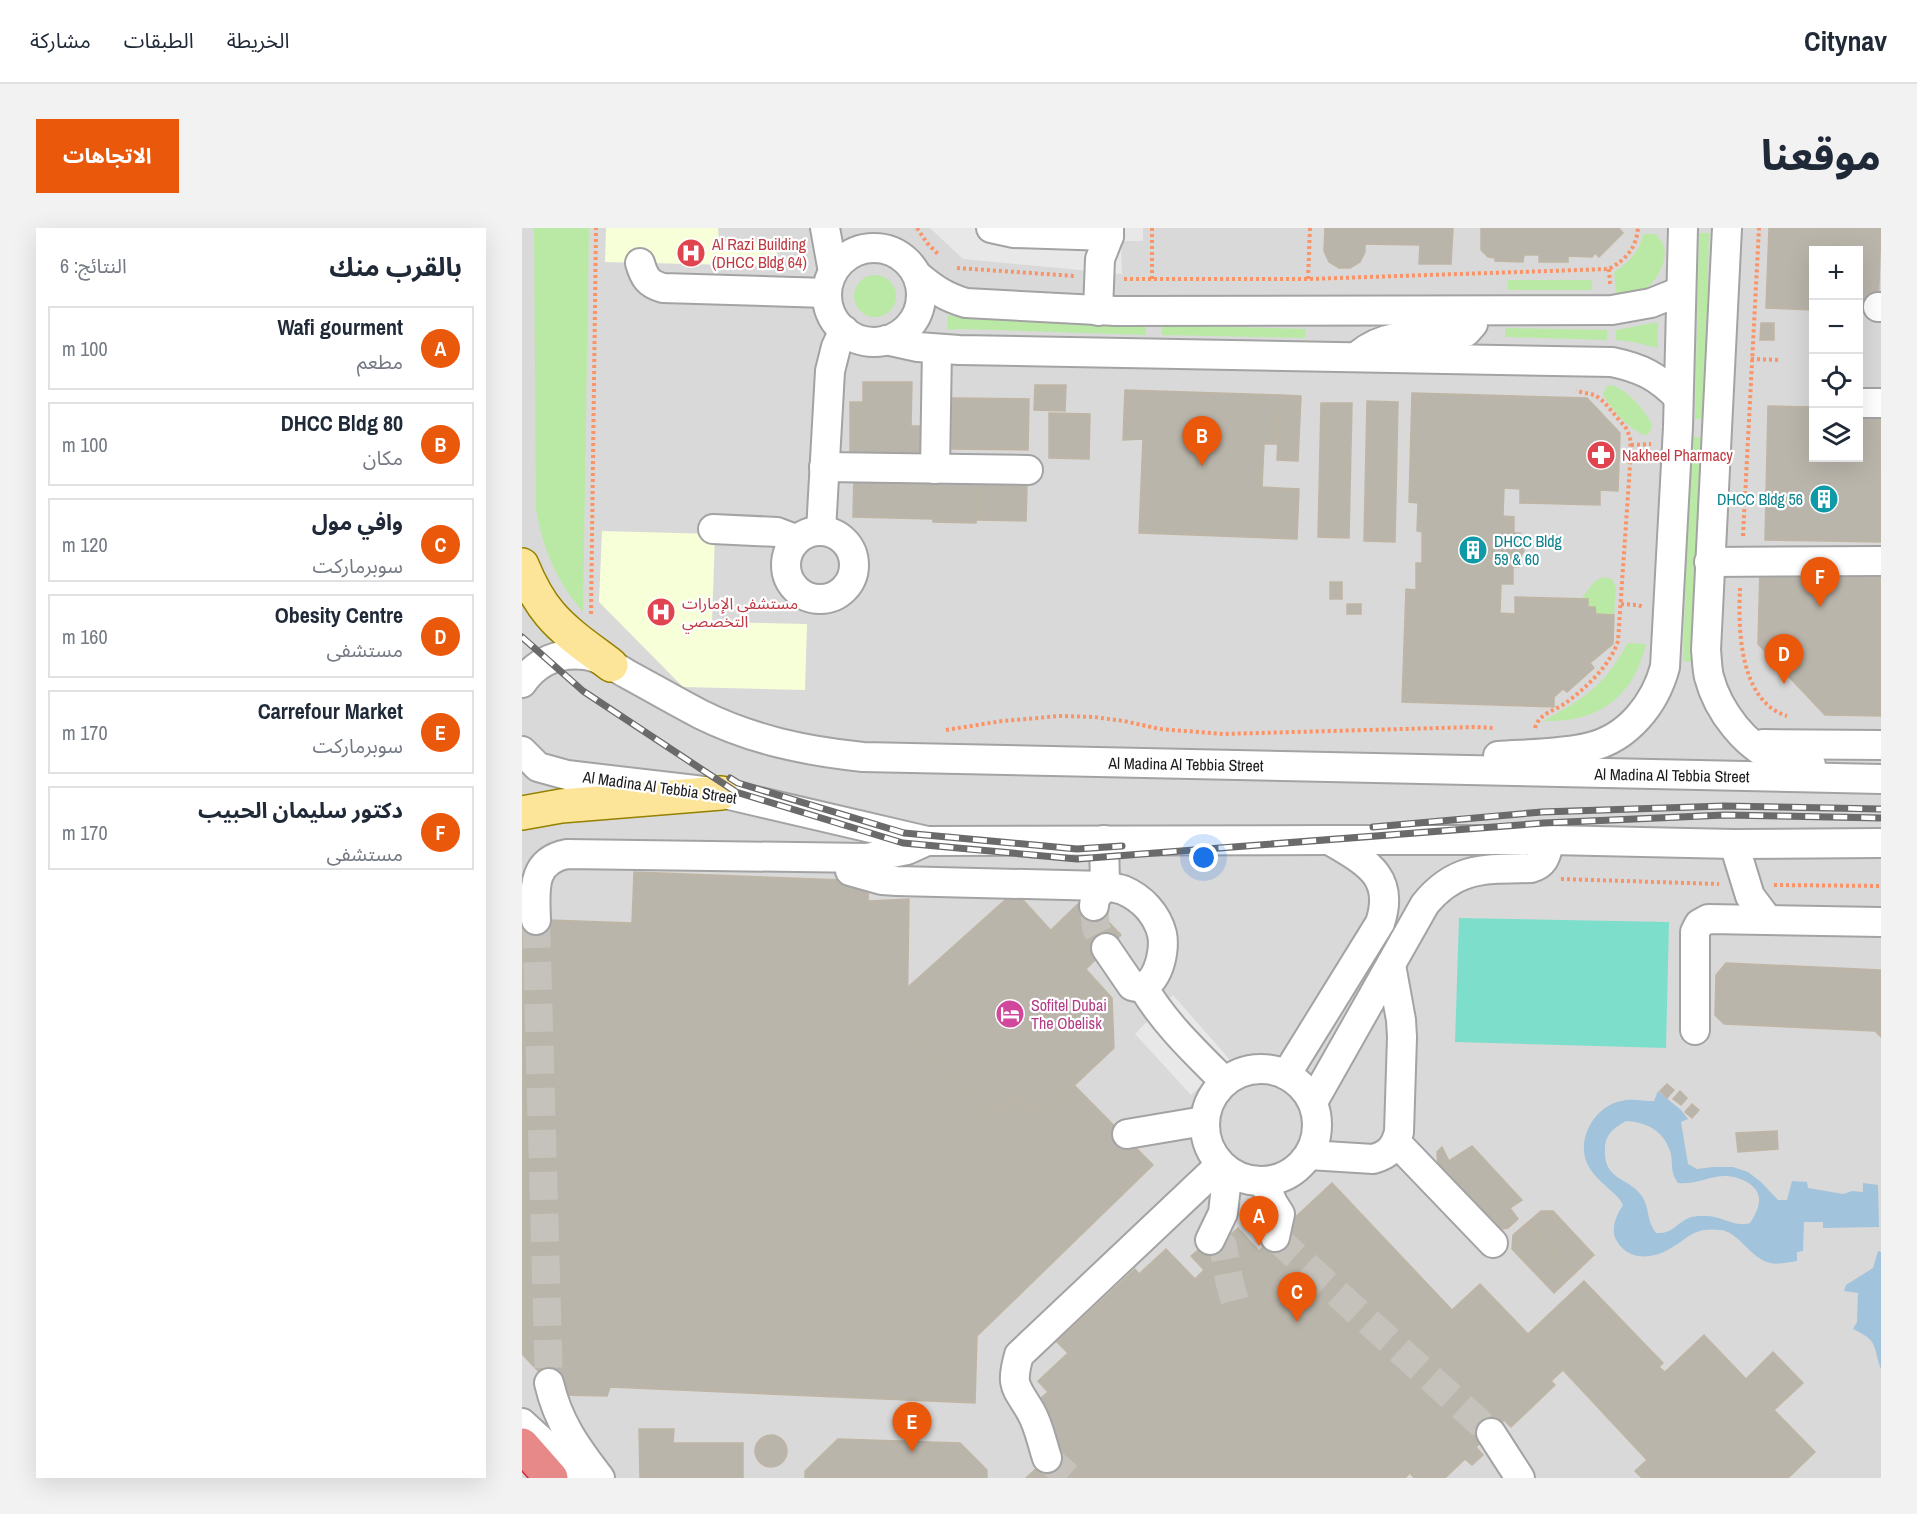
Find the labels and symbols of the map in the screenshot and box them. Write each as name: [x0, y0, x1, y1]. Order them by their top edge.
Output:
place label: Al Razi Building (DHCC Bldg 64): [711, 233, 807, 273]
hospital icon: Al Razi Building (DHCC Bldg 64): [675, 237, 707, 269]
pin: B: [1182, 416, 1222, 466]
pharmacy icon: Nakheel Pharmacy: [1585, 439, 1617, 471]
place label: Nakheel Pharmacy: [1622, 444, 1733, 466]
building icon: DHCC Bldg 56: [1808, 483, 1840, 515]
place label: DHCC Bldg 56: [1717, 488, 1803, 510]
place label: DHCC Bldg 59 & 60: [1494, 530, 1562, 570]
building icon: DHCC Bldg 59 & 60: [1457, 534, 1489, 566]
pin: F: [1800, 558, 1840, 607]
place label: مستشفى الإمارات التخصصي: [682, 592, 798, 634]
hospital icon: مستشفى الإمارات التخصصي: [645, 596, 677, 628]
pin: D: [1764, 634, 1804, 684]
street label: Al Madina Al Tebbia Street: [1107, 752, 1264, 776]
street label: Al Madina Al Tebbia Street: [1593, 763, 1750, 787]
street label: Al Madina Al Tebbia Street: [581, 765, 739, 809]
your location: [1189, 843, 1218, 872]
place label: Sofitel Dubai The Obelisk: [1031, 994, 1107, 1034]
hotel icon: Sofitel Dubai The Obelisk: [994, 998, 1026, 1030]
pin: A: [1240, 1196, 1278, 1246]
pin: C: [1278, 1272, 1316, 1322]
pin: E: [892, 1402, 932, 1452]

